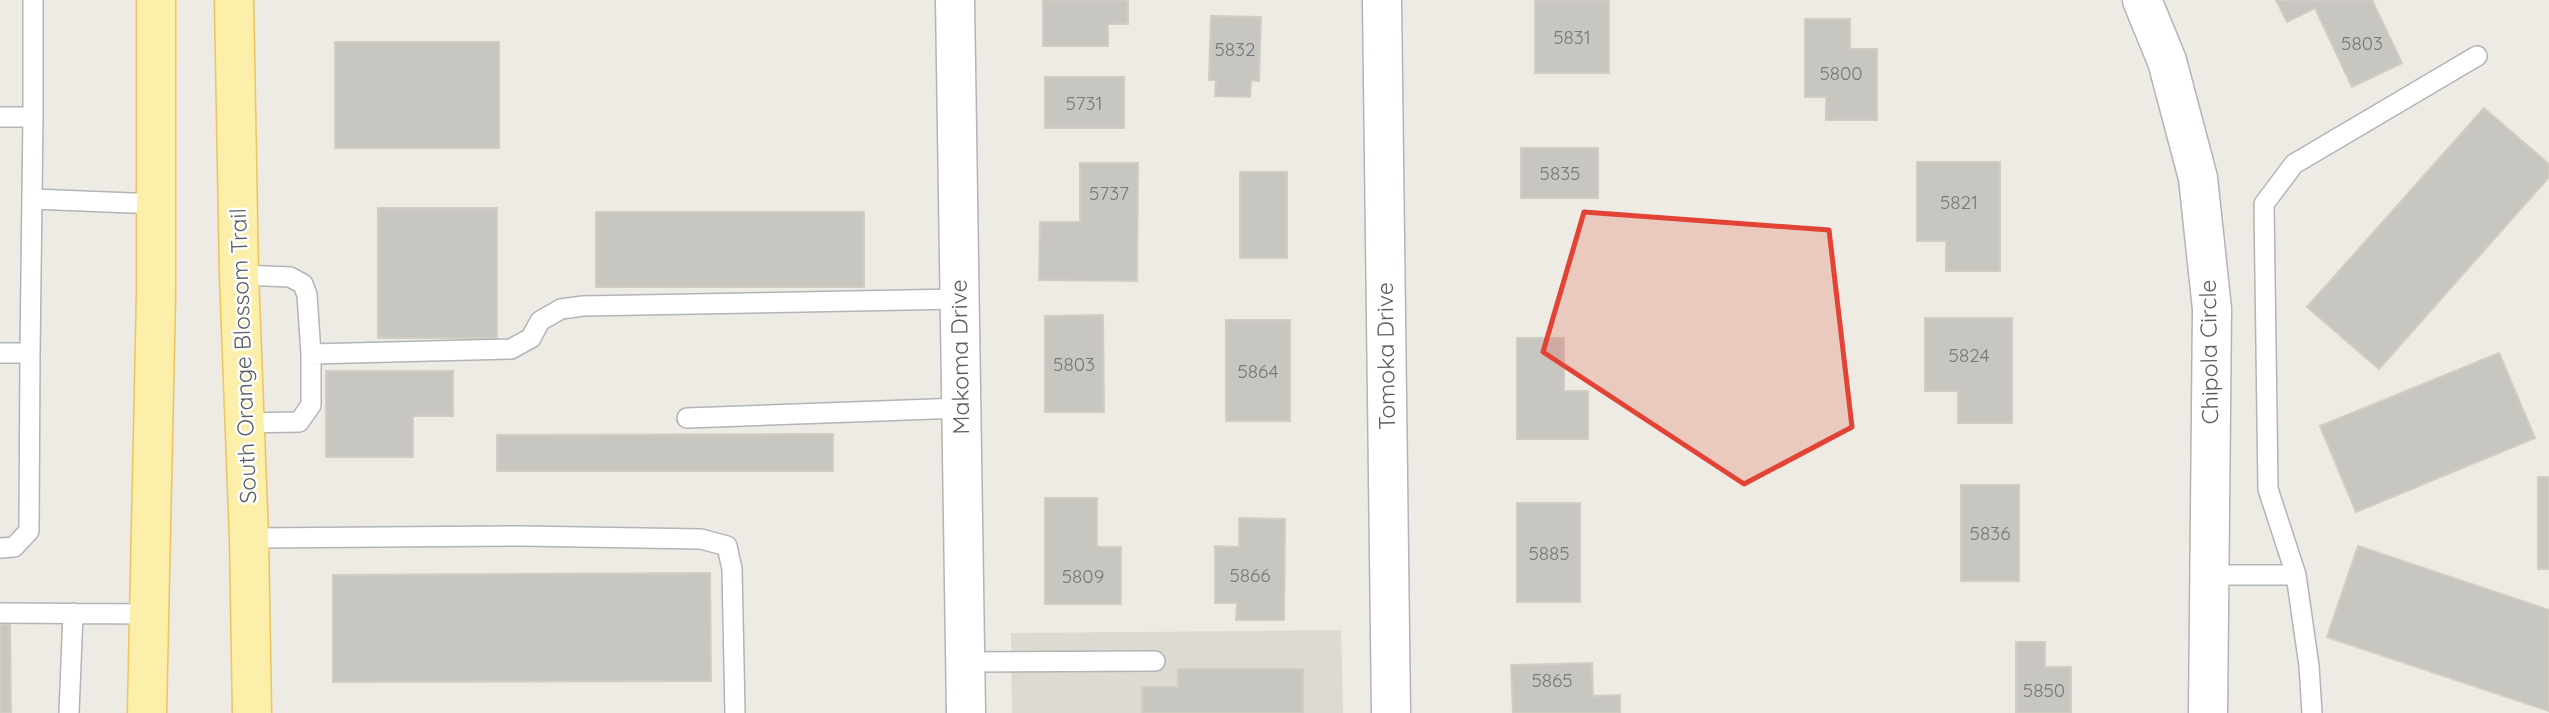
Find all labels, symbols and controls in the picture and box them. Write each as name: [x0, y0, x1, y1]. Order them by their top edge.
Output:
house number: 5831: [1553, 25, 1591, 49]
house number: 5803: [2341, 31, 2383, 55]
house number: 5832: [1214, 37, 1256, 61]
house number: 5800: [1819, 61, 1863, 85]
house number: 5731: [1065, 91, 1103, 115]
house number: 5835: [1540, 161, 1580, 185]
house number: 5737: [1089, 181, 1129, 205]
house number: 5821: [1940, 190, 1978, 214]
street label: South Orange Blossom Trail: [223, 208, 262, 504]
street label: Makoma Drive: [944, 279, 975, 435]
street label: Chipola Circle: [2193, 279, 2224, 425]
street label: Tomoka Drive: [1370, 282, 1401, 430]
house number: 5824: [1949, 343, 1989, 367]
house number: 5803: [1053, 352, 1095, 376]
house number: 5864: [1237, 359, 1279, 383]
house number: 5836: [1970, 521, 2010, 545]
house number: 5885: [1528, 541, 1570, 565]
house number: 5866: [1229, 563, 1271, 587]
house number: 5809: [1062, 564, 1104, 588]
house number: 5865: [1531, 668, 1573, 692]
house number: 5850: [2023, 678, 2065, 702]

